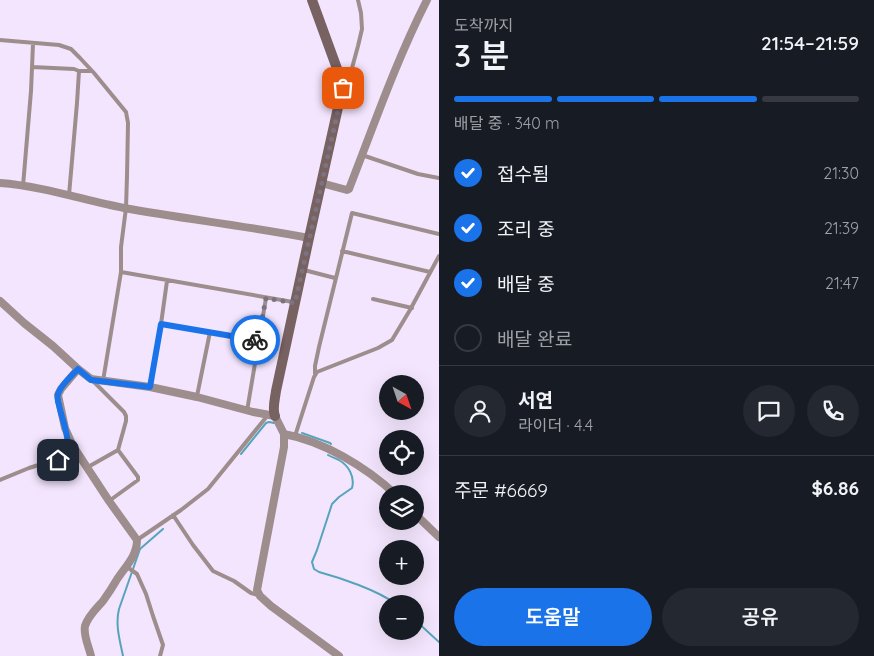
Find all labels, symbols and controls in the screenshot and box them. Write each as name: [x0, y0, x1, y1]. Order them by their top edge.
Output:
text: 도착까지: [454, 15, 513, 35]
text: 21:54–21:59: [761, 31, 859, 55]
text: 3 분: [454, 35, 509, 75]
pin: [322, 67, 364, 109]
icon: bag: [329, 74, 357, 102]
text: 배달 중 · 340 m: [454, 113, 560, 133]
icon: check: [454, 159, 482, 187]
text: 접수됨: [497, 162, 549, 186]
text: 21:30: [823, 163, 859, 183]
icon: check: [454, 214, 482, 242]
text: 조리 중: [497, 217, 555, 241]
text: 21:39: [824, 218, 859, 238]
icon: check: [454, 269, 482, 297]
text: 배달 중: [497, 272, 555, 296]
text: 21:47: [825, 273, 859, 293]
courier: [230, 315, 280, 365]
icon: bike: [241, 326, 269, 354]
text: 배달 완료: [497, 327, 572, 351]
north arrow: [379, 375, 424, 420]
map controls: [379, 375, 424, 640]
button: person: [454, 385, 506, 437]
button: chat: [743, 385, 795, 437]
button: phone: [807, 385, 859, 437]
text: 서연: [518, 388, 553, 412]
text: 라이더 · 4.4: [518, 415, 593, 435]
button: locate: [379, 430, 424, 475]
pin: [37, 439, 79, 481]
icon: home: [44, 446, 72, 474]
text: $6.86: [811, 476, 859, 500]
text: 주문 #6669: [454, 478, 548, 502]
button: layers: [379, 485, 424, 530]
button: +: [379, 540, 424, 585]
button: 도움말: [454, 588, 652, 646]
button: 공유: [662, 588, 859, 646]
button: −: [379, 595, 424, 640]

